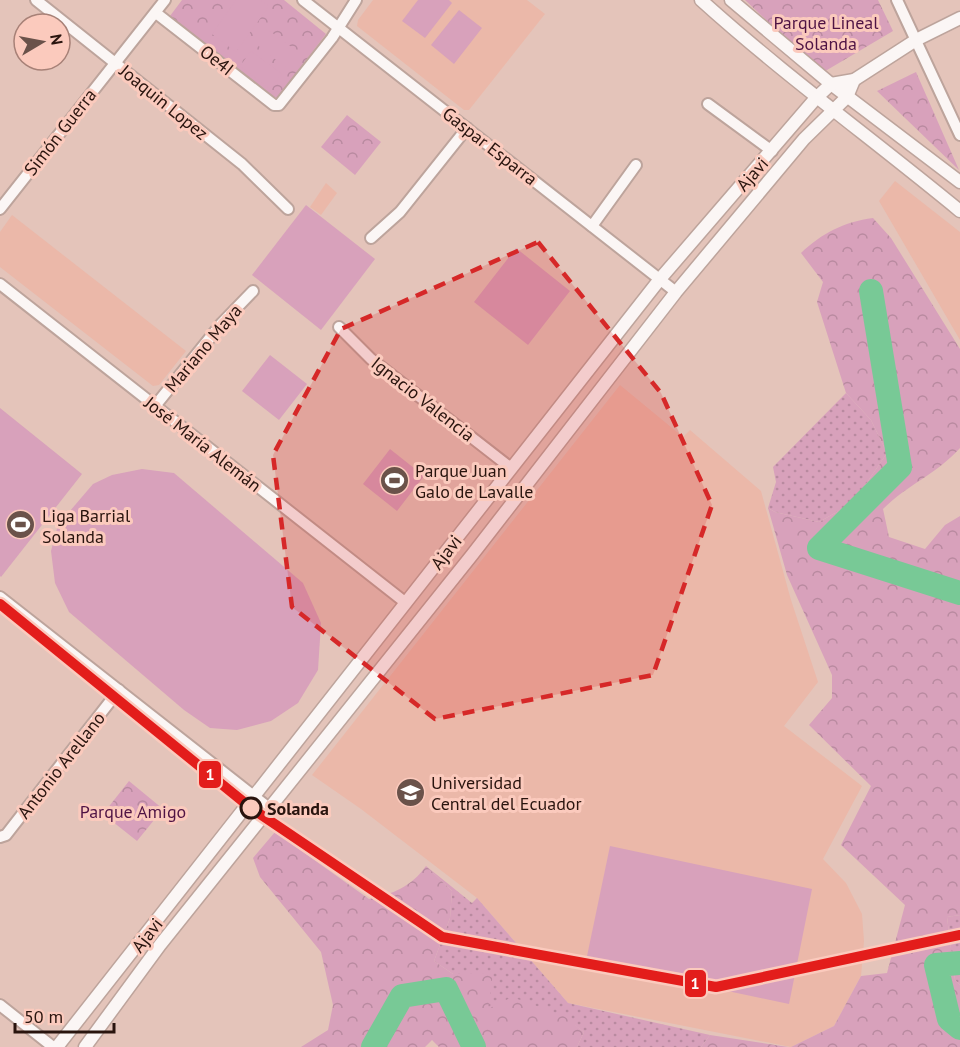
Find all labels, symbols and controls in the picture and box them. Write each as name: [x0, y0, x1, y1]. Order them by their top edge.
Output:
park label: Parque Lineal Solanda: [773, 11, 879, 55]
north arrow: [12, 12, 72, 72]
text: N: [46, 32, 68, 46]
street label: Oe4I: [196, 40, 238, 80]
street label: Joaquin Lopez: [114, 59, 213, 145]
street label: Simón Guerra: [19, 84, 101, 180]
street label: Gaspar Esparra: [438, 102, 542, 190]
street label: Ajavi: [731, 152, 773, 196]
street label: Mariano Maya: [160, 299, 246, 397]
street label: Ignacio Valencia: [367, 351, 479, 447]
street label: José María Alemán: [139, 391, 266, 497]
place label: Parque Juan Galo de Lavalle: [415, 459, 533, 503]
sports icon: Parque Juan Galo de Lavalle: [378, 464, 410, 496]
place label: Liga Barrial Solanda: [42, 504, 131, 548]
sports icon: Liga Barrial Solanda: [5, 509, 37, 541]
street label: Ajavi: [425, 530, 467, 574]
street label: Antonio Arellano: [12, 707, 110, 823]
line badge: 1: [198, 760, 222, 789]
text: 1: [205, 764, 215, 784]
place label: Universidad Central del Ecuador: [431, 771, 582, 815]
school or university icon: Universidad Central del Ecuador: [394, 776, 426, 808]
marker: Solanda: [240, 797, 262, 819]
place label: Solanda: [267, 797, 329, 820]
park label: Parque Amigo: [80, 800, 186, 823]
street label: Ajavi: [126, 913, 168, 957]
line badge: 1: [684, 969, 707, 998]
text: 1: [690, 973, 700, 993]
scale bar: [15, 996, 114, 1034]
text: 50 m: [24, 1005, 63, 1028]

